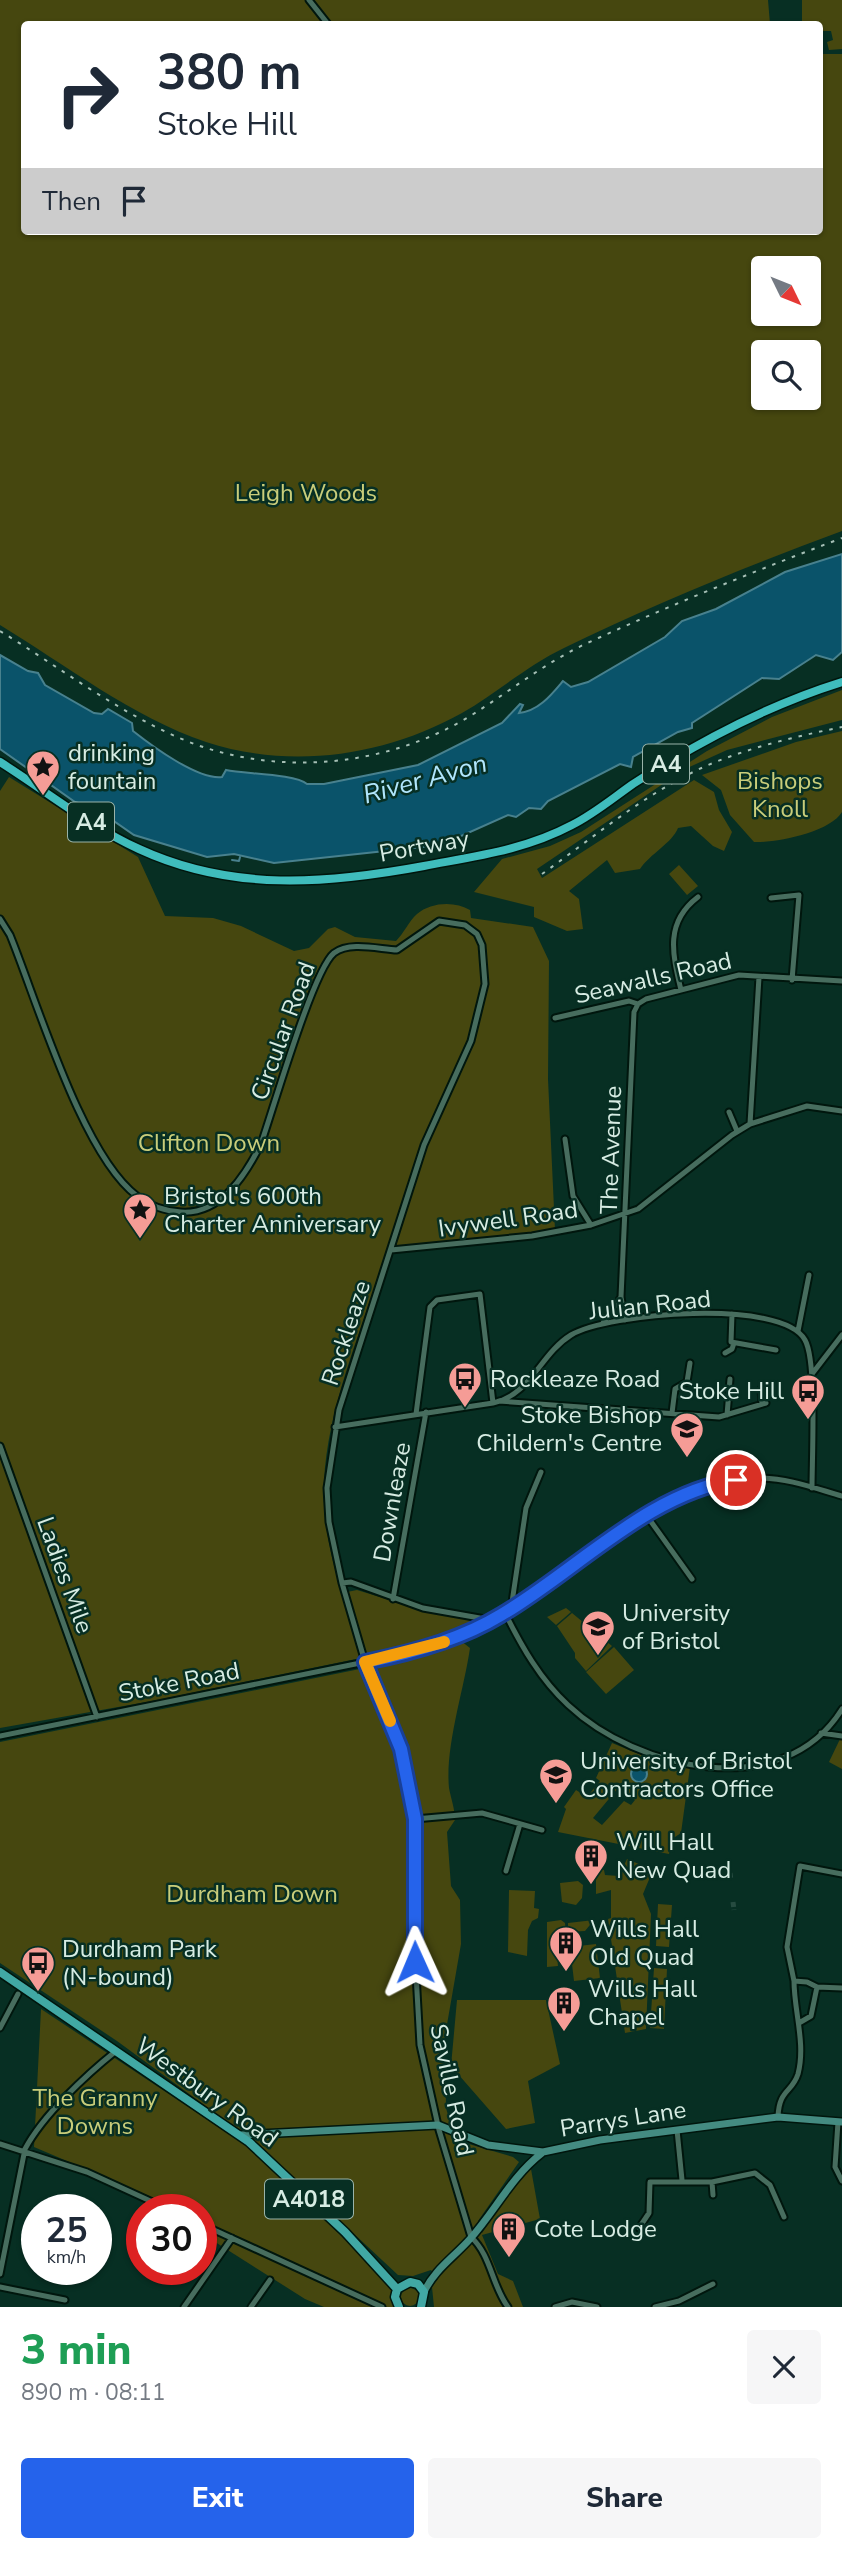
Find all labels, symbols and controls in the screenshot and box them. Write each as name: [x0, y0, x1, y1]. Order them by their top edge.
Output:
text: 380 m: [157, 39, 301, 106]
icon: right: [42, 49, 133, 140]
text: Stoke Hill: [157, 103, 297, 146]
icon: arrive: [115, 182, 153, 220]
text: Then: [42, 184, 101, 219]
north arrow: [751, 256, 821, 326]
map controls: [751, 256, 821, 410]
button: search: [751, 340, 821, 410]
park label: Leigh Woods: [235, 477, 377, 509]
place label: drinking fountain: [68, 737, 156, 797]
road number: A4: [643, 744, 689, 784]
water label: River Avon: [359, 746, 491, 812]
place icon: drinking fountain: [24, 748, 62, 797]
park label: Bishops Knoll: [737, 765, 823, 825]
road number: A4: [68, 802, 114, 842]
street label: Portway: [377, 822, 472, 870]
street label: Seawalls Road: [571, 944, 735, 1012]
street label: Circular Road: [243, 957, 323, 1105]
street label: The Avenue: [593, 1085, 629, 1215]
park label: Clifton Down: [138, 1127, 280, 1159]
place label: Bristol's 600th Charter Anniversary: [164, 1180, 382, 1240]
place icon: Bristol's 600th Charter Anniversary: [121, 1191, 159, 1240]
street label: Ivywell Road: [436, 1193, 580, 1245]
street label: Rockleaze: [314, 1277, 378, 1389]
street label: Julian Road: [587, 1283, 712, 1327]
bus stop icon: Rockleaze Road: [446, 1360, 484, 1409]
place label: Rockleaze Road: [490, 1363, 660, 1395]
bus stop icon: Stoke Hill: [789, 1372, 827, 1421]
place label: Stoke Hill: [679, 1375, 784, 1407]
place label: Stoke Bishop Childern's Centre: [476, 1399, 662, 1459]
school or university icon: Stoke Bishop Childern's Centre: [668, 1410, 706, 1459]
street label: Downleaze: [366, 1440, 418, 1564]
pin: [706, 1450, 766, 1510]
icon: arrive: [717, 1461, 755, 1499]
street label: Ladies Mile: [29, 1512, 101, 1638]
place label: University of Bristol: [622, 1597, 731, 1657]
school or university icon: University of Bristol: [579, 1608, 617, 1657]
street label: Stoke Road: [116, 1655, 242, 1709]
place label: University of Bristol Contractors Office: [580, 1745, 792, 1805]
school or university icon: University of Bristol Contractors Office: [537, 1756, 575, 1805]
place label: Will Hall New Quad: [616, 1826, 731, 1886]
building icon: Will Hall New Quad: [572, 1837, 610, 1886]
park label: Durdham Down: [166, 1878, 338, 1910]
place label: Wills Hall Old Quad: [590, 1913, 699, 1973]
building icon: Wills Hall Old Quad: [547, 1924, 585, 1973]
position arrow: [378, 1925, 452, 1999]
place label: Durdham Park (N-bound): [62, 1933, 218, 1993]
bus stop icon: Durdham Park (N-bound): [19, 1944, 57, 1993]
place label: Wills Hall Chapel: [588, 1973, 697, 2033]
building icon: Wills Hall Chapel: [545, 1984, 583, 2033]
street label: Saville Road: [422, 2021, 482, 2159]
street label: Westbury Road: [129, 2029, 285, 2155]
park label: The Granny Downs: [32, 2082, 158, 2142]
street label: Parrys Lane: [558, 2093, 688, 2145]
road number: A4018: [265, 2180, 353, 2218]
speed limit sign: 30: [126, 2194, 217, 2285]
text: 25: [45, 2207, 88, 2254]
building icon: Cote Lodge: [490, 2210, 528, 2259]
place label: Cote Lodge: [534, 2213, 657, 2245]
text: km/h: [47, 2245, 86, 2269]
text: 3 min: [21, 2322, 131, 2379]
button: close: [747, 2330, 821, 2404]
text: 890 m · 08:11: [21, 2377, 166, 2408]
button: Exit: [21, 2458, 414, 2538]
button: Share: [428, 2458, 821, 2538]

